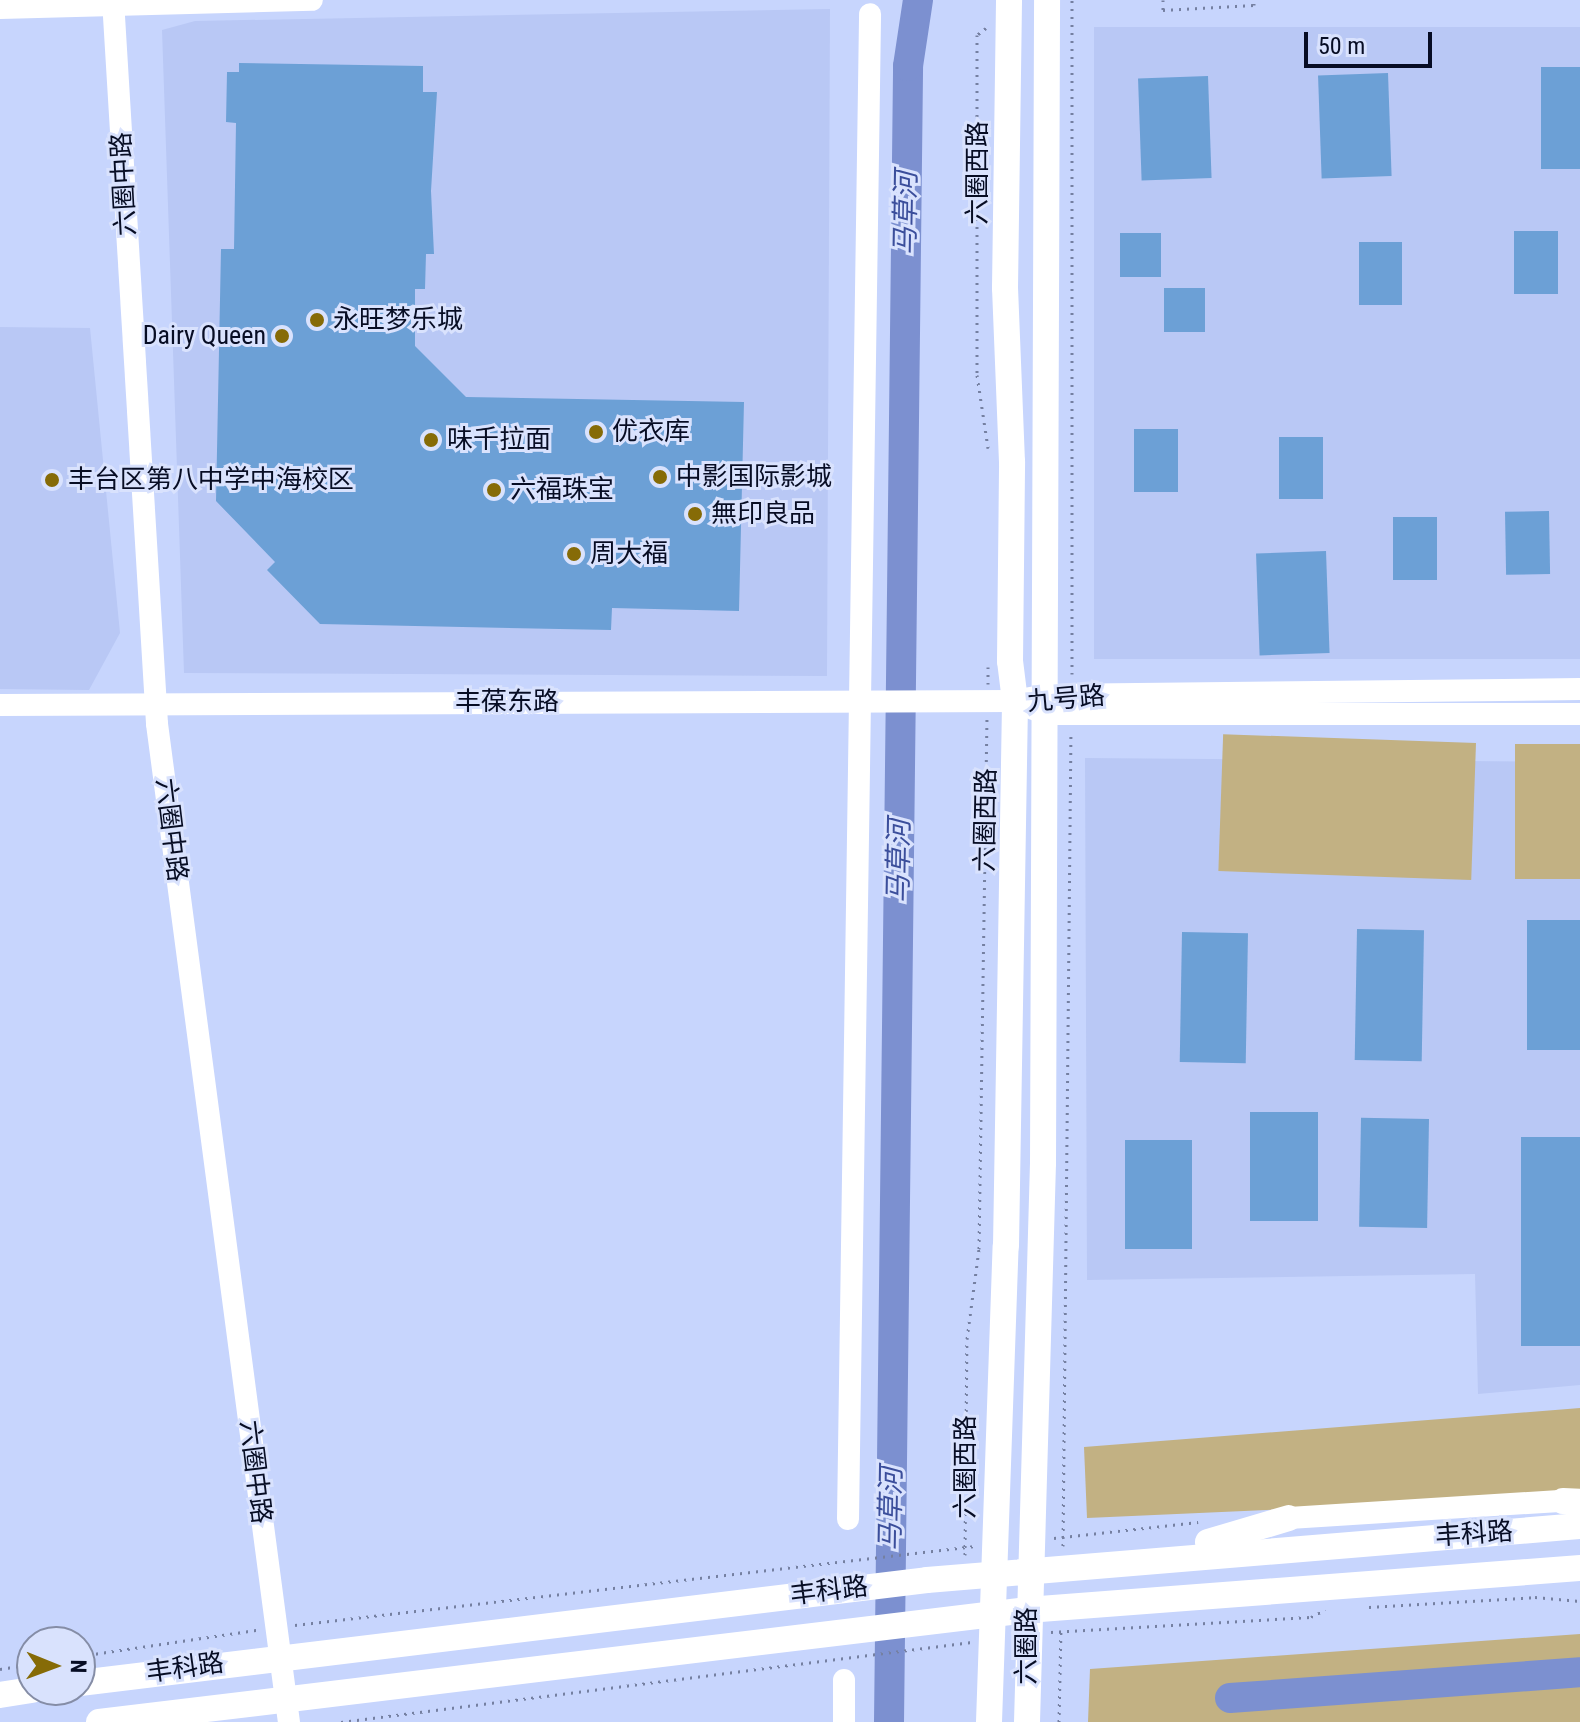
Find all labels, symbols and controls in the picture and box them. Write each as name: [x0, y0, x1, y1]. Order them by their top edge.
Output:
scale bar: [1308, 16, 1436, 66]
text: 50 m: [1318, 32, 1365, 60]
street label: 六圈西路: [962, 121, 994, 225]
street label: 六圈中路: [106, 131, 142, 237]
water label: 马草河: [888, 171, 924, 255]
place label: 永旺梦乐城: [333, 304, 463, 336]
marker: 永旺梦乐城: [308, 311, 326, 329]
place label: Dairy Queen: [143, 320, 266, 352]
marker: Dairy Queen: [273, 327, 291, 345]
place label: 优衣库: [612, 416, 690, 448]
marker: 优衣库: [587, 423, 605, 441]
place label: 味千拉面: [447, 424, 551, 456]
marker: 味千拉面: [422, 431, 440, 449]
place label: 中影国际影城: [676, 461, 832, 493]
place label: 丰台区第八中学中海校区: [68, 464, 354, 496]
marker: 中影国际影城: [651, 468, 669, 486]
marker: 丰台区第八中学中海校区: [43, 471, 61, 489]
place label: 六福珠宝: [510, 474, 614, 506]
marker: 六福珠宝: [485, 481, 503, 499]
place label: 無印良品: [711, 498, 815, 530]
marker: 無印良品: [686, 505, 704, 523]
place label: 周大福: [590, 538, 668, 570]
marker: 周大福: [565, 545, 583, 563]
street label: 九号路: [1026, 680, 1106, 718]
street label: 丰葆东路: [455, 686, 559, 718]
street label: 六圈西路: [969, 768, 1003, 872]
street label: 六圈中路: [149, 776, 193, 884]
water label: 马草河: [881, 819, 917, 903]
street label: 六圈西路: [950, 1415, 982, 1519]
street label: 六圈中路: [233, 1418, 277, 1526]
water label: 马草河: [873, 1467, 909, 1551]
street label: 丰科路: [1434, 1516, 1514, 1552]
street label: 丰科路: [788, 1571, 870, 1611]
street label: 六圈路: [1011, 1607, 1043, 1685]
north arrow: [16, 1626, 96, 1706]
street label: 丰科路: [144, 1647, 226, 1689]
text: N: [66, 1659, 91, 1673]

